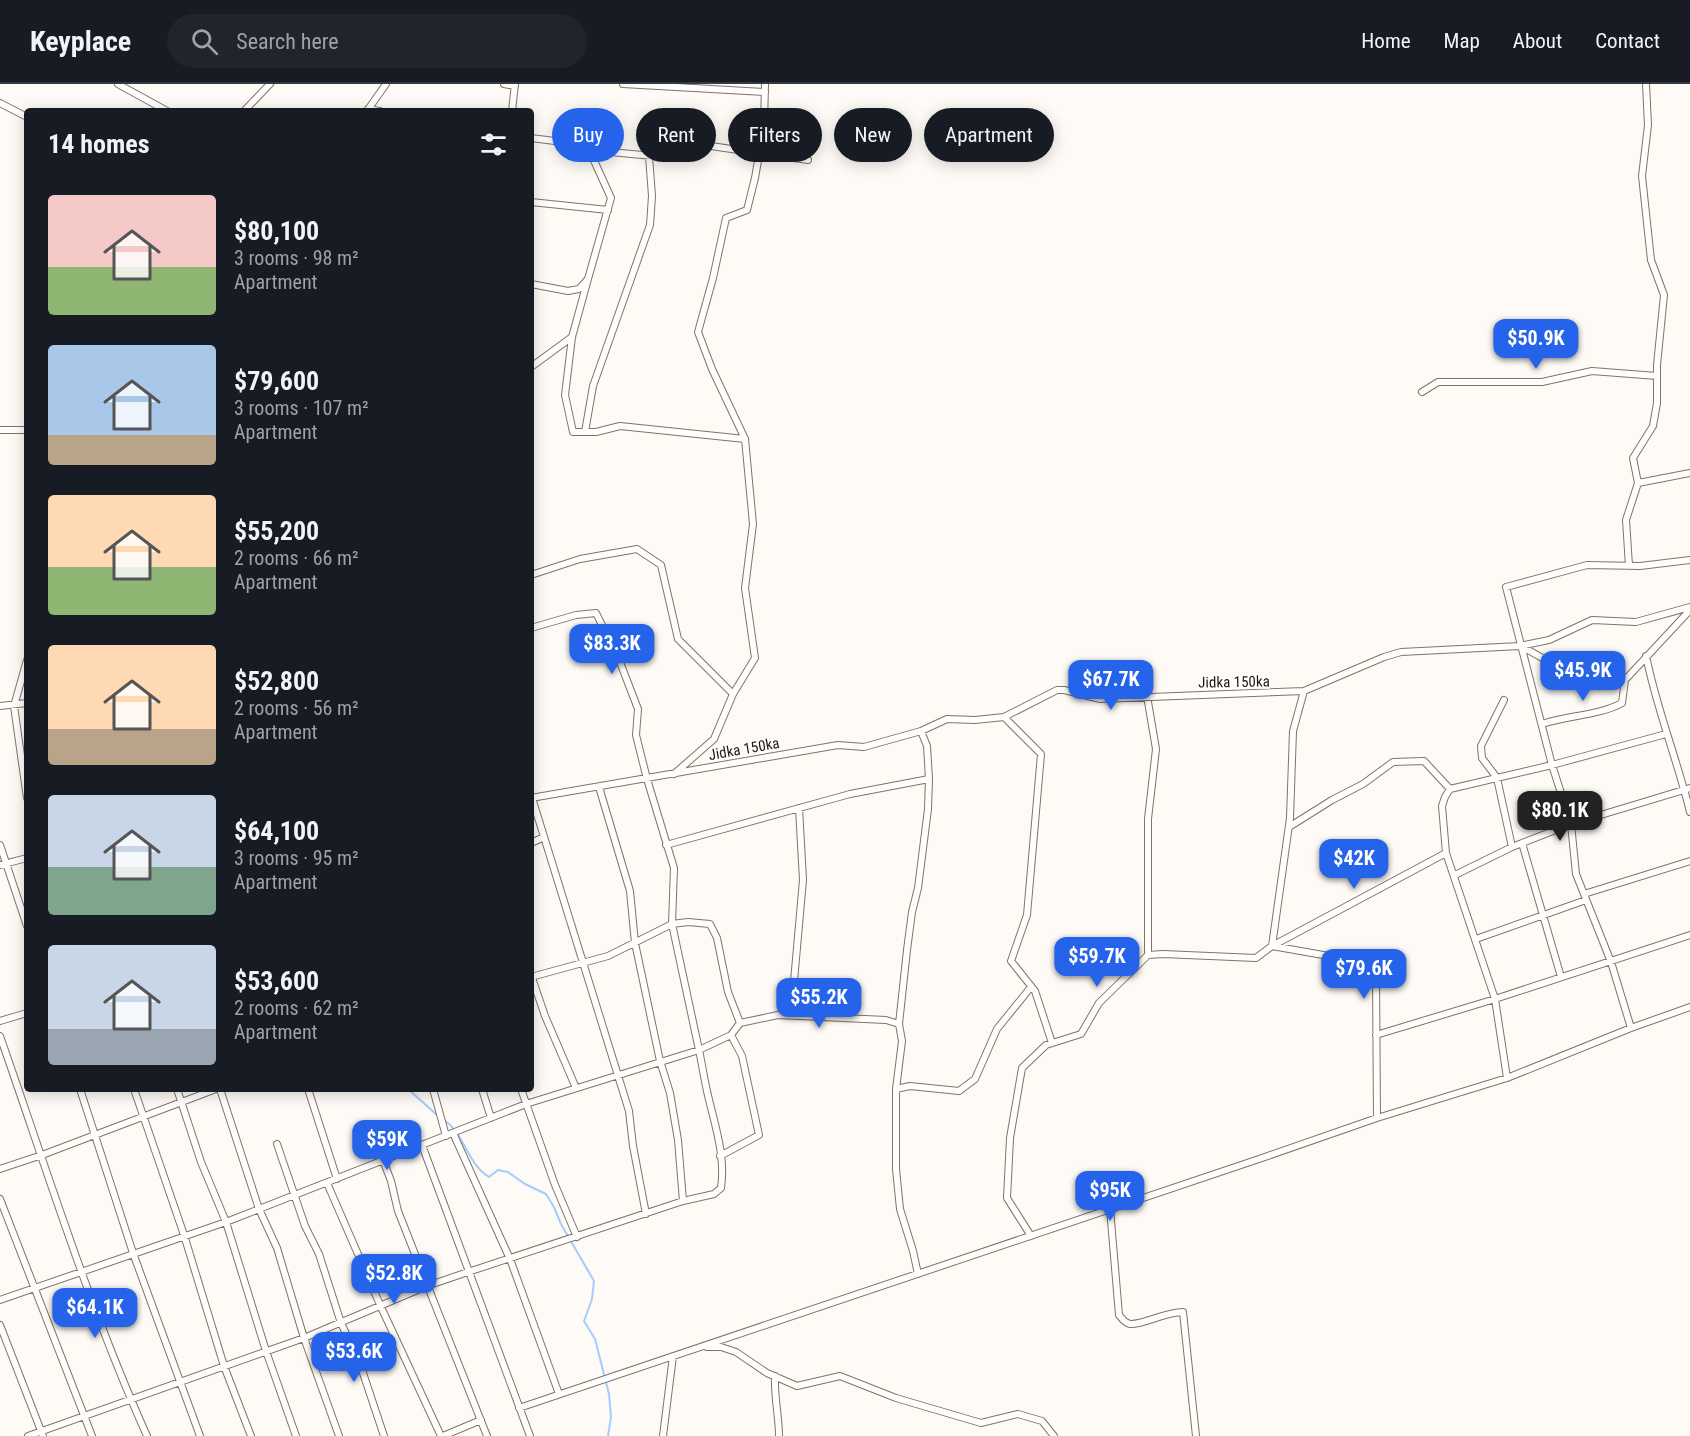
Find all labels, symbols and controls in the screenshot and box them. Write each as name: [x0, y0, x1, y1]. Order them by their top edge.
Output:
search box: [167, 14, 587, 68]
text: Keyplace: [30, 25, 131, 58]
icon: search: [188, 25, 221, 58]
text: Search here: [236, 29, 339, 54]
text: Home: [1361, 29, 1411, 53]
text: Map: [1444, 29, 1480, 53]
text: About: [1513, 29, 1562, 53]
text: Contact: [1595, 29, 1660, 53]
chip: Buy: [552, 108, 624, 162]
chip: Rent: [636, 108, 716, 162]
chip: Filters: [728, 108, 822, 162]
chip: New: [834, 108, 912, 162]
chip: Apartment: [924, 108, 1054, 162]
icon: filters: [477, 128, 510, 161]
text: 14 homes: [48, 129, 150, 159]
text: $80,100: [234, 216, 319, 246]
icon: home: [96, 219, 168, 291]
text: 3 rooms · 98 m²: [234, 246, 359, 270]
text: Apartment: [234, 270, 318, 294]
pin: $50.9K: [1487, 319, 1585, 370]
text: $50.9K: [1507, 326, 1565, 350]
text: $79,600: [234, 366, 319, 396]
icon: home: [96, 369, 168, 441]
text: 3 rooms · 107 m²: [234, 396, 369, 420]
text: Apartment: [234, 420, 318, 444]
text: $55,200: [234, 516, 319, 546]
icon: home: [96, 519, 168, 591]
text: 2 rooms · 66 m²: [234, 546, 359, 570]
text: Apartment: [234, 570, 318, 594]
pin: $83.3K: [563, 624, 661, 675]
text: $83.3K: [583, 631, 641, 655]
pin: $45.9K: [1534, 651, 1632, 702]
text: $45.9K: [1554, 658, 1612, 682]
pin: $67.7K: [1062, 660, 1160, 711]
text: $52,800: [234, 666, 319, 696]
text: $67.7K: [1082, 667, 1140, 691]
icon: home: [96, 669, 168, 741]
street label: Jidka 150ka: [1198, 672, 1270, 692]
text: 2 rooms · 56 m²: [234, 696, 359, 720]
text: Apartment: [234, 720, 318, 744]
street label: Jidka 150ka: [707, 734, 781, 764]
pin: $80.1K: [1511, 791, 1609, 842]
text: $80.1K: [1531, 798, 1589, 822]
text: $64,100: [234, 816, 319, 846]
icon: home: [96, 819, 168, 891]
pin: $42K: [1318, 839, 1390, 890]
text: 3 rooms · 95 m²: [234, 846, 359, 870]
text: $42K: [1333, 846, 1375, 870]
text: Apartment: [234, 870, 318, 894]
pin: $59.7K: [1048, 937, 1146, 988]
text: $59.7K: [1068, 944, 1126, 968]
pin: $79.6K: [1315, 949, 1413, 1000]
text: $79.6K: [1335, 956, 1393, 980]
text: $53,600: [234, 966, 319, 996]
icon: home: [96, 969, 168, 1041]
pin: $55.2K: [770, 978, 868, 1029]
text: $55.2K: [790, 985, 848, 1009]
text: 2 rooms · 62 m²: [234, 996, 359, 1020]
text: Apartment: [234, 1020, 318, 1044]
pin: $59K: [351, 1120, 423, 1171]
text: $59K: [366, 1127, 408, 1151]
pin: $95K: [1074, 1171, 1146, 1222]
text: $95K: [1089, 1178, 1131, 1202]
pin: $52.8K: [345, 1254, 443, 1305]
text: $52.8K: [365, 1261, 423, 1285]
pin: $64.1K: [46, 1288, 144, 1339]
text: $64.1K: [66, 1295, 124, 1319]
pin: $53.6K: [305, 1332, 403, 1383]
text: $53.6K: [325, 1339, 383, 1363]

